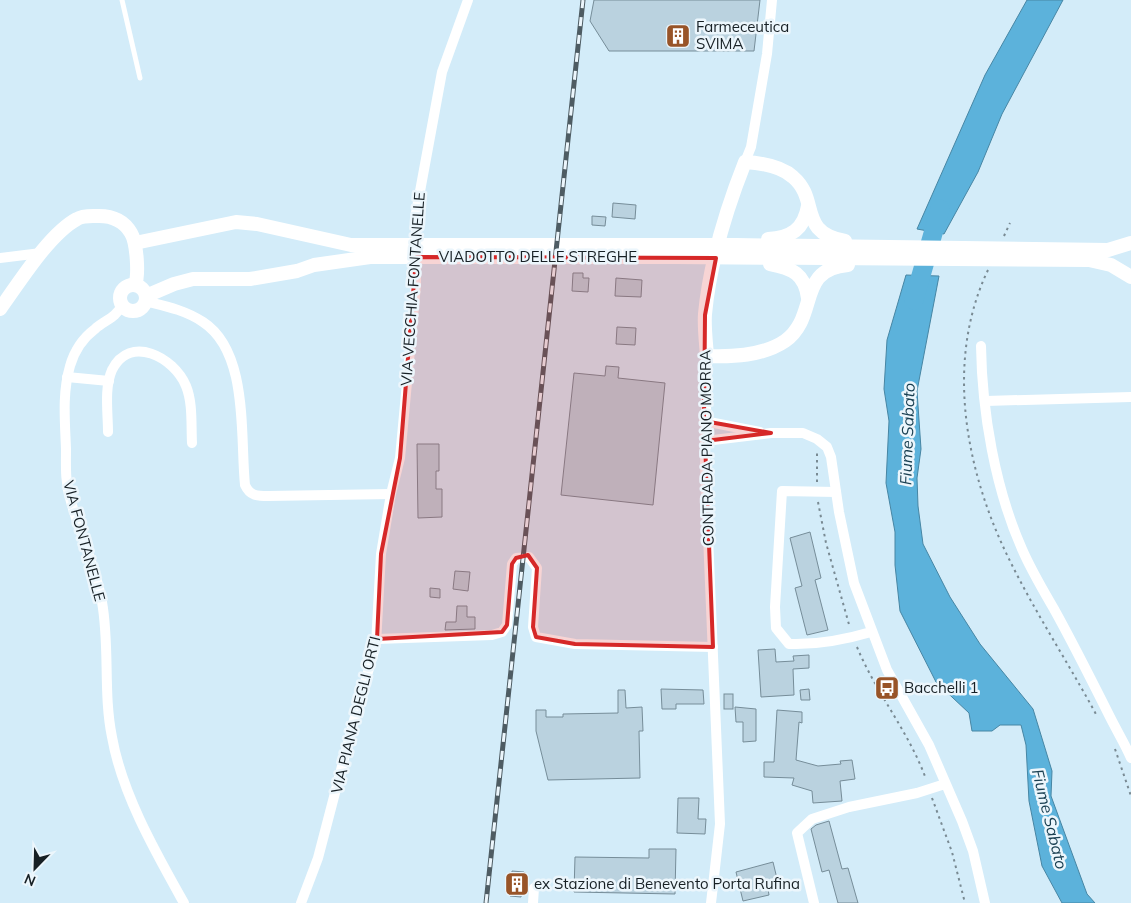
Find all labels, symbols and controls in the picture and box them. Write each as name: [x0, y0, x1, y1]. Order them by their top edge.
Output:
place label: Farmeceutica SVIMA: [696, 17, 789, 53]
building icon: Farmeceutica SVIMA: [665, 23, 691, 49]
street label: VIA VECCHIA FONTANELLE: [396, 191, 429, 386]
street label: VIADOTTO DELLE STREGHE: [439, 247, 637, 266]
street label: CONTRADA PIANO MORRA: [695, 350, 718, 546]
water label: Fiume Sabato: [895, 382, 919, 486]
street label: VIA FONTANELLE: [59, 478, 110, 604]
street label: VIA PIANA DEGLI ORTI: [327, 634, 384, 796]
bus stop icon: Bacchelli 1: [874, 675, 900, 701]
place label: Bacchelli 1: [904, 678, 978, 697]
water label: Fiume Sabato: [1028, 767, 1072, 871]
north arrow: [10, 843, 60, 893]
text: N: [22, 870, 38, 890]
building icon: ex Stazione di Benevento Porta Rufina: [504, 871, 530, 897]
place label: ex Stazione di Benevento Porta Rufina: [534, 874, 800, 893]

